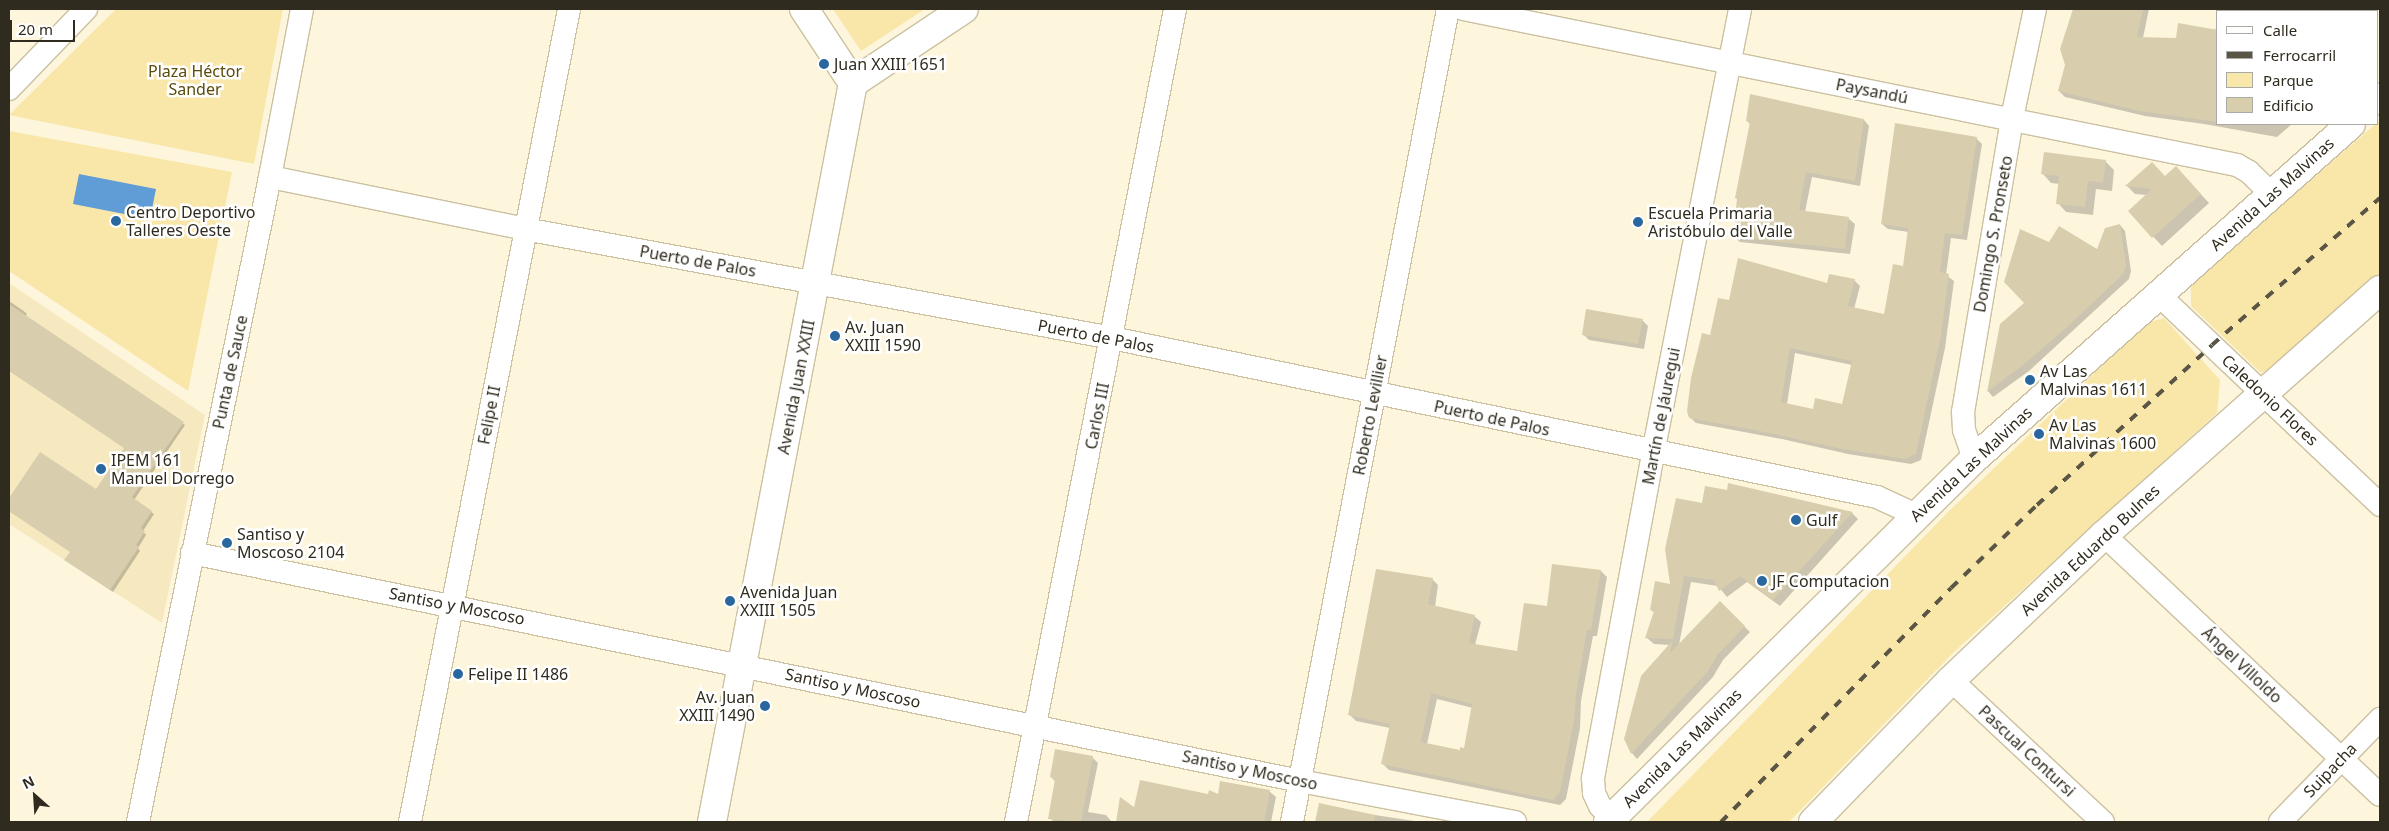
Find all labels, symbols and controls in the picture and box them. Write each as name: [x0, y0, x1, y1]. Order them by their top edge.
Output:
scale bar: [12, 10, 78, 42]
legend: [2216, 10, 2379, 125]
text: 20 m: [18, 19, 53, 39]
text: Calle: [2263, 20, 2297, 40]
text: Ferrocarril: [2263, 45, 2336, 65]
place label: Juan XXIII 1651: [834, 54, 947, 74]
marker: Juan XXIII 1651: [818, 58, 830, 70]
park label: Plaza Héctor Sander: [148, 61, 242, 99]
text: Parque: [2263, 70, 2313, 90]
street label: Paysandú: [1834, 75, 1910, 107]
text: Edificio: [2263, 95, 2314, 115]
street label: Avenida Las Malvinas: [2206, 133, 2338, 255]
street label: Domingo S. Pronseto: [1970, 154, 2016, 314]
place label: Centro Deportivo Talleres Oeste: [126, 202, 255, 240]
place label: Escuela Primaria Aristóbulo del Valle: [1648, 203, 1792, 241]
marker: Centro Deportivo Talleres Oeste: [110, 215, 122, 227]
marker: Escuela Primaria Aristóbulo del Valle: [1632, 216, 1644, 228]
street label: Puerto de Palos: [638, 241, 758, 281]
street label: Punta de Sauce: [209, 313, 251, 431]
street label: Puerto de Palos: [1036, 315, 1156, 357]
place label: Av. Juan XXIII 1590: [845, 317, 921, 355]
street label: Avenida Juan XXIII: [774, 318, 818, 456]
marker: Av. Juan XXIII 1590: [829, 330, 841, 342]
street label: Martín de Jáuregui: [1638, 346, 1684, 486]
street label: Caledonio Flores: [2218, 350, 2322, 450]
street label: Roberto Levillier: [1349, 353, 1391, 477]
place label: Av Las Malvinas 1611: [2040, 361, 2147, 399]
marker: Av Las Malvinas 1611: [2024, 374, 2036, 386]
street label: Carlos III: [1081, 381, 1113, 451]
street label: Felipe II: [474, 384, 504, 446]
street label: Puerto de Palos: [1432, 396, 1552, 440]
street label: Avenida Las Malvinas: [1906, 402, 2036, 526]
place label: Av Las Malvinas 1600: [2049, 415, 2156, 453]
marker: Av Las Malvinas 1600: [2033, 428, 2045, 440]
place label: IPEM 161 Manuel Dorrego: [111, 450, 234, 488]
marker: IPEM 161 Manuel Dorrego: [95, 463, 107, 475]
street label: Avenida Eduardo Bulnes: [2017, 481, 2163, 619]
place label: Gulf: [1806, 510, 1837, 530]
marker: Gulf: [1790, 514, 1802, 526]
place label: Santiso y Moscoso 2104: [237, 524, 344, 562]
marker: Santiso y Moscoso 2104: [221, 537, 233, 549]
place label: JF Computacion: [1772, 571, 1889, 591]
marker: JF Computacion: [1756, 575, 1768, 587]
place label: Avenida Juan XXIII 1505: [740, 582, 837, 620]
street label: Santiso y Moscoso: [387, 583, 527, 629]
marker: Avenida Juan XXIII 1505: [724, 595, 736, 607]
street label: Ángel Villoldo: [2198, 623, 2286, 707]
place label: Felipe II 1486: [468, 664, 568, 684]
street label: Santiso y Moscoso: [784, 664, 922, 712]
marker: Felipe II 1486: [452, 668, 464, 680]
street label: Avenida Las Malvinas: [1619, 685, 1745, 811]
place label: Av. Juan XXIII 1490: [679, 687, 755, 725]
marker: Av. Juan XXIII 1490: [759, 700, 771, 712]
street label: Pascual Contursi: [1975, 701, 2079, 801]
street label: Suipacha: [2299, 739, 2361, 801]
street label: Santiso y Moscoso: [1181, 746, 1319, 794]
north arrow: [10, 771, 60, 821]
text: N: [19, 771, 37, 793]

